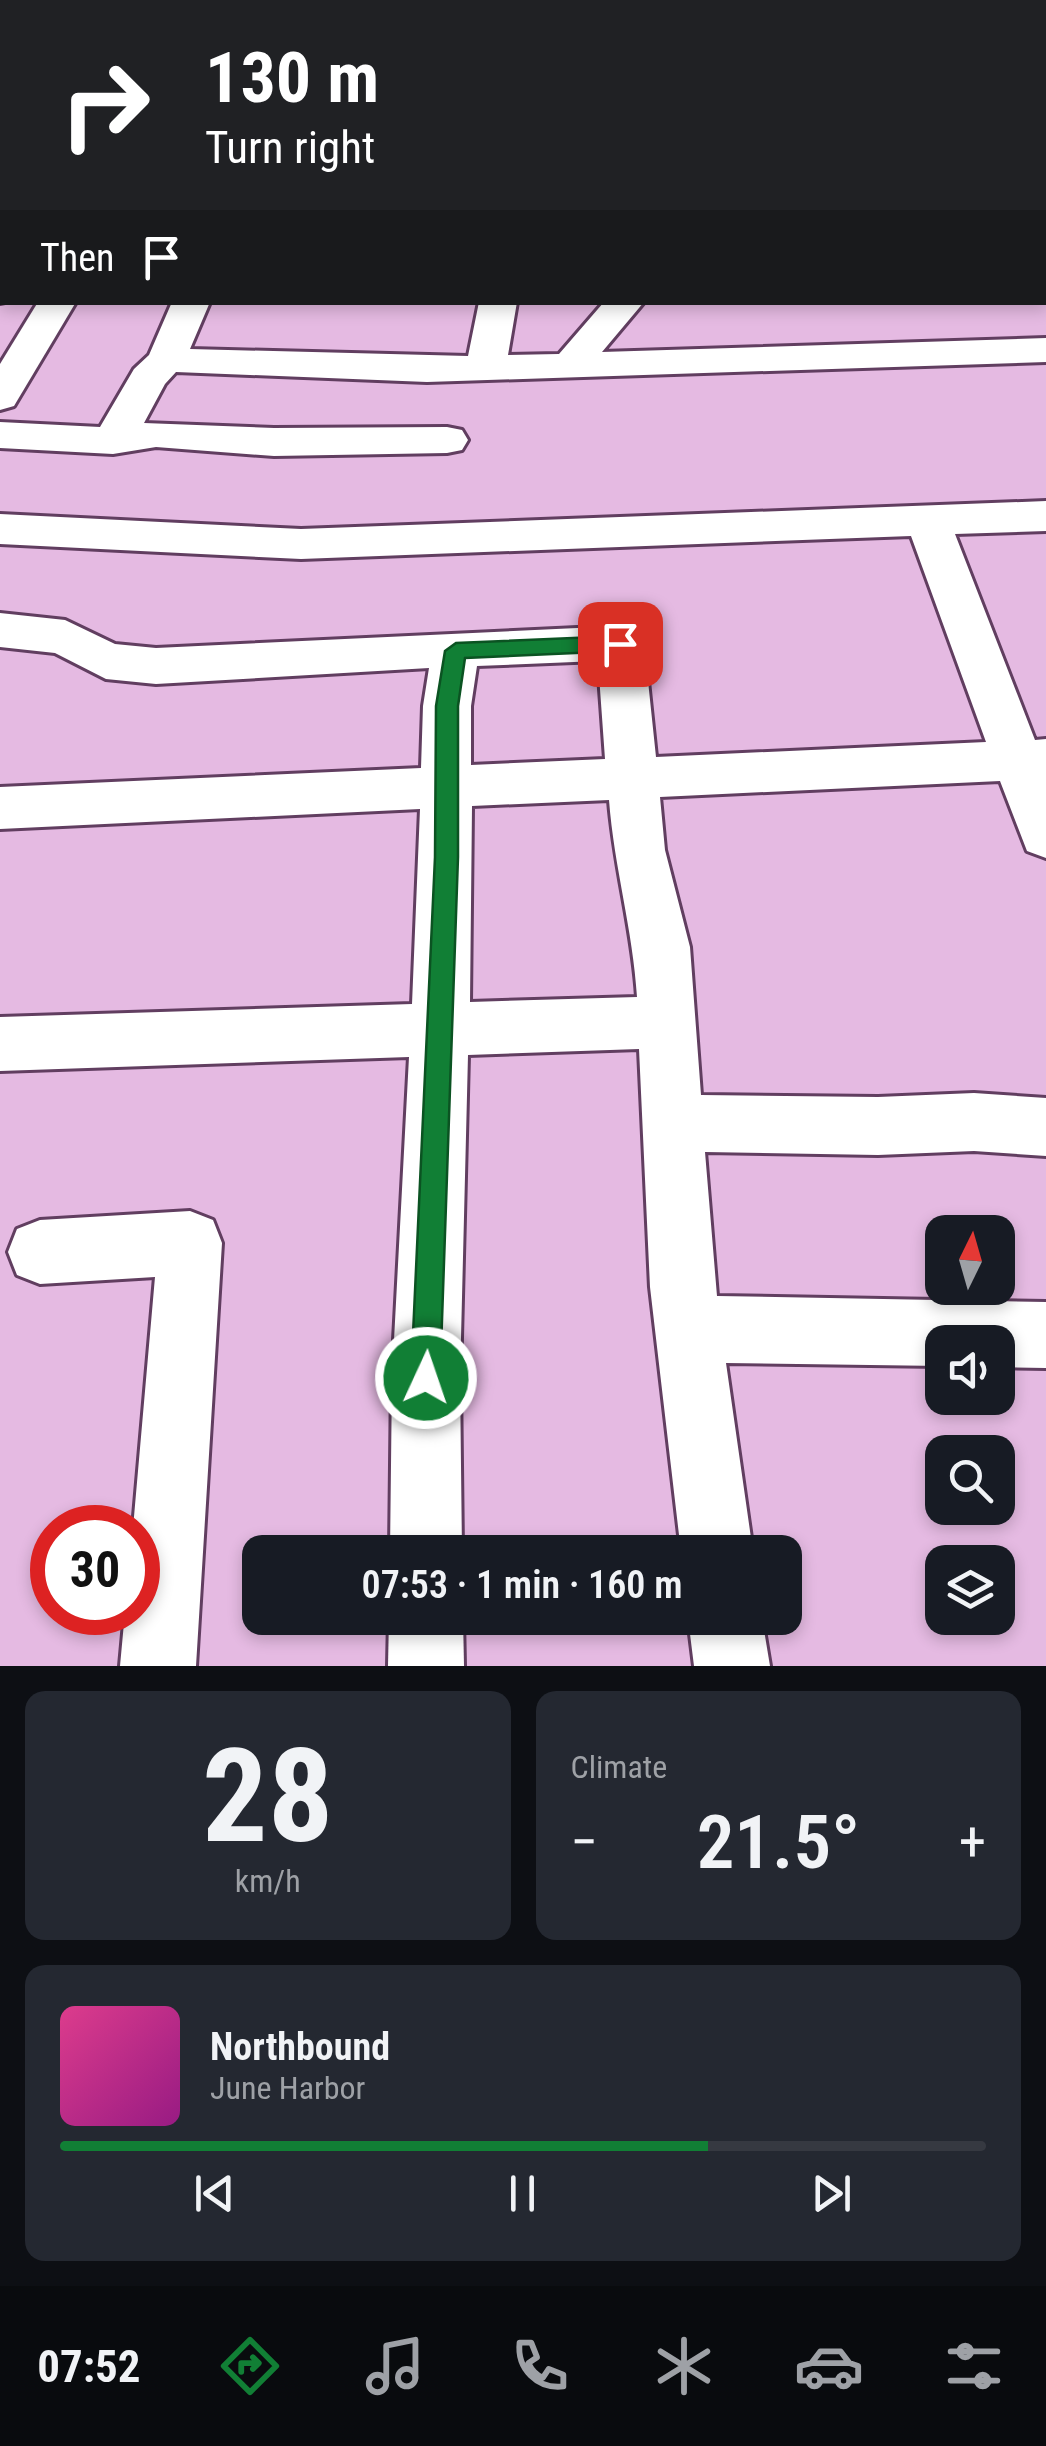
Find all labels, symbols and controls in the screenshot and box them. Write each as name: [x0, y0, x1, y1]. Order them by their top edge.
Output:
text: 130 m: [205, 37, 379, 119]
icon: right: [40, 40, 170, 170]
text: Turn right: [205, 121, 375, 174]
icon: arrive: [134, 230, 189, 285]
text: Then: [40, 236, 114, 280]
pin: [578, 602, 663, 687]
icon: arrive: [593, 617, 648, 672]
north arrow: [925, 1215, 1015, 1305]
map controls: [925, 1215, 1015, 1635]
button: sound: [925, 1325, 1015, 1415]
position arrow: [374, 1326, 478, 1430]
button: search: [925, 1435, 1015, 1525]
speed limit sign: 30: [30, 1505, 160, 1635]
button: layers: [925, 1545, 1015, 1635]
text: 07:53 · 1 min · 160 m: [362, 1563, 682, 1607]
text: 28: [202, 1720, 333, 1873]
text: Climate: [571, 1748, 667, 1786]
text: 21.5°: [697, 1798, 860, 1886]
text: −: [571, 1810, 598, 1874]
text: +: [959, 1810, 986, 1874]
text: km/h: [235, 1862, 301, 1900]
text: Northbound: [210, 2025, 390, 2069]
text: June Harbor: [210, 2069, 365, 2107]
icon: previous: [187, 2166, 242, 2221]
icon: pause: [495, 2166, 550, 2221]
icon: next: [804, 2166, 859, 2221]
icon: directions: [215, 2331, 285, 2401]
icon: music: [360, 2331, 430, 2401]
icon: phone: [505, 2331, 575, 2401]
icon: climate: [649, 2331, 719, 2401]
icon: car: [794, 2331, 864, 2401]
icon: filters: [939, 2331, 1009, 2401]
text: 07:52: [37, 2340, 141, 2393]

